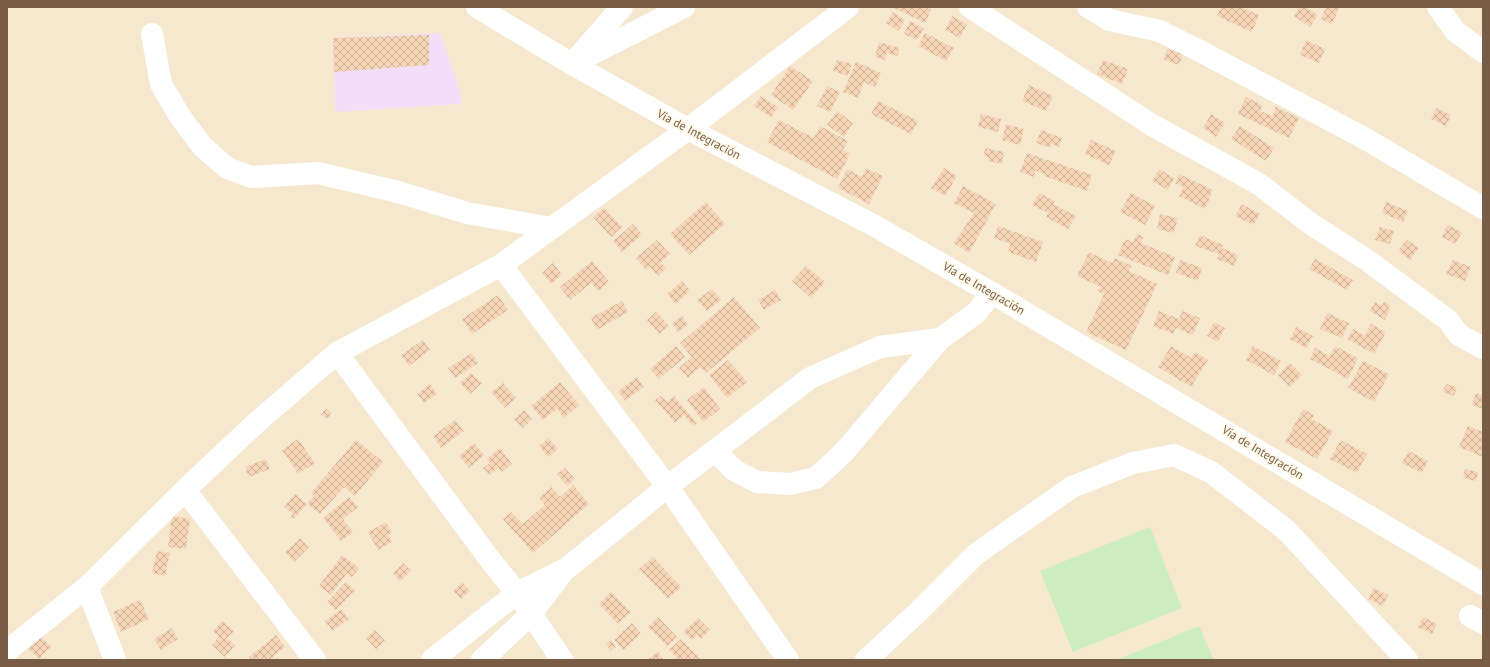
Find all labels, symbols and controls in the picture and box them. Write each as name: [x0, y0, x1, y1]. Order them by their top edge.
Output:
street label: Vía de Integración: [654, 105, 743, 162]
street label: Vía de Integración: [939, 258, 1028, 318]
street label: Vía de Integración: [1219, 421, 1306, 482]

